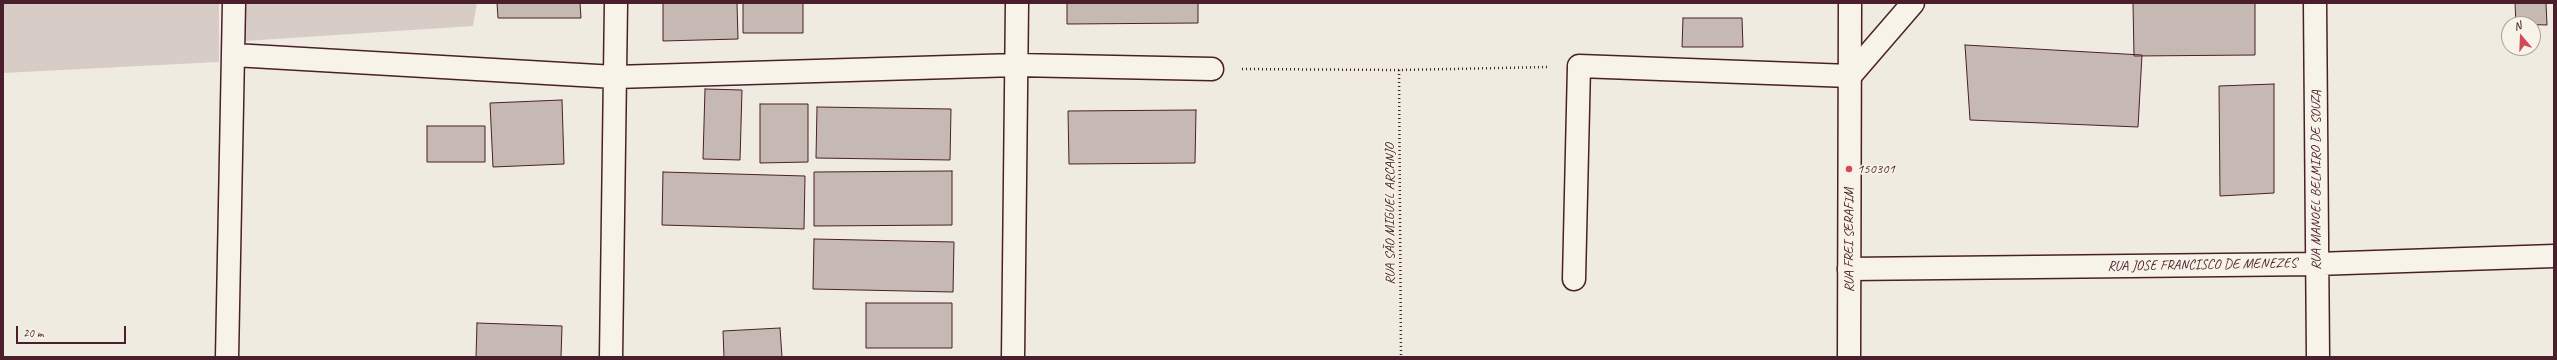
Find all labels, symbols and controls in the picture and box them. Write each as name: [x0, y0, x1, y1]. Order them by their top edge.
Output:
north arrow: [2501, 16, 2541, 56]
text: N: [2512, 18, 2523, 33]
street label: RUA MANOEL BELMIRO DE SOUZA: [2308, 90, 2324, 270]
street label: RUA SÃO MIGUEL ARCANJO: [1382, 143, 1398, 285]
place label: 150301: [1857, 161, 1895, 177]
marker: 150301: [1844, 164, 1854, 174]
street label: RUA FREI SERAFIM: [1841, 188, 1857, 292]
street label: RUA JOSE FRANCISCO DE MENEZES: [2107, 255, 2297, 275]
scale bar: [18, 318, 128, 344]
text: 20 m: [23, 325, 43, 341]

